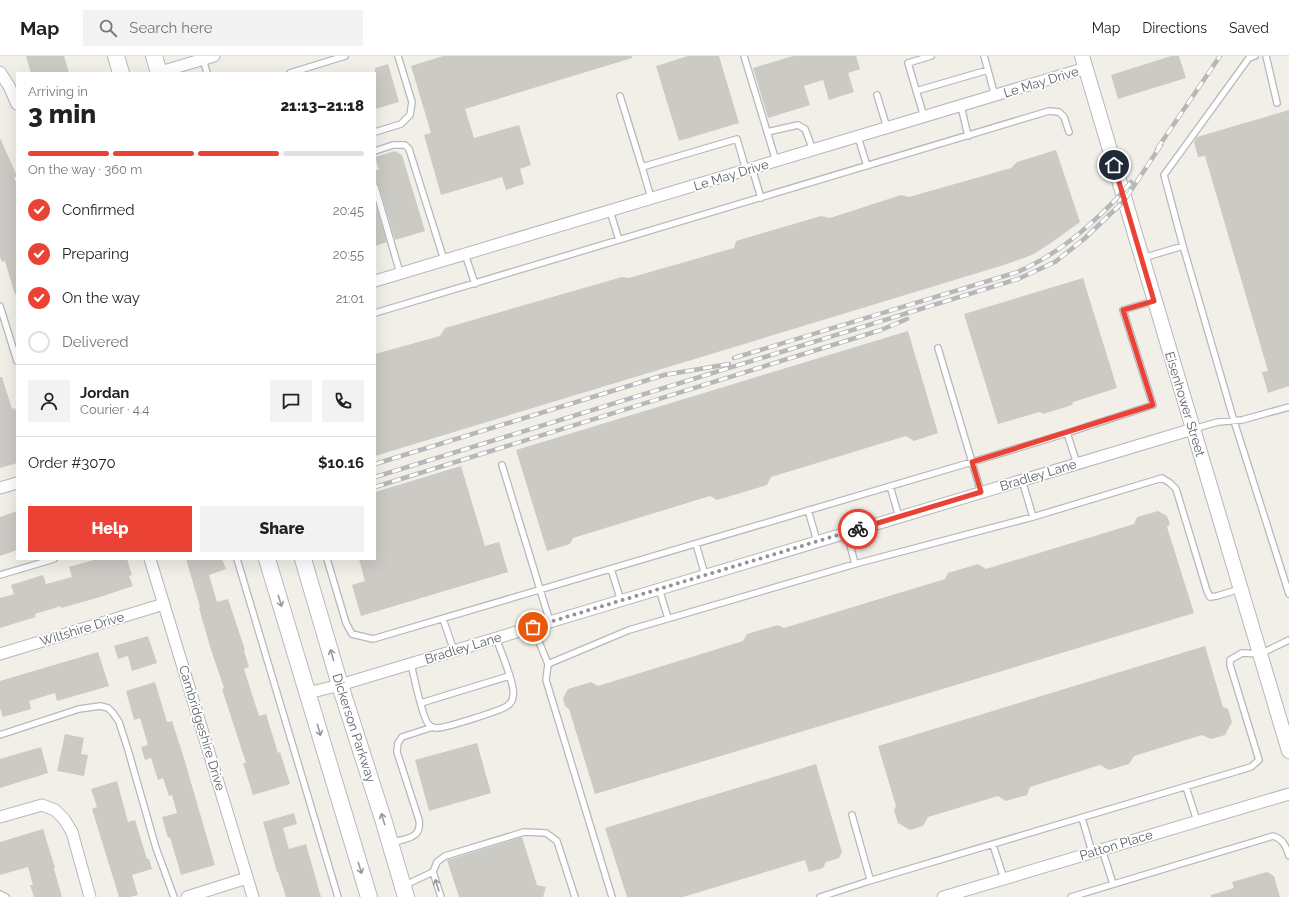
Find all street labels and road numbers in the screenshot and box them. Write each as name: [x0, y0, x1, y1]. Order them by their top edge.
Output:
street label: Le May Drive: [1002, 63, 1081, 101]
street label: Le May Drive: [692, 156, 771, 194]
street label: Eisenhower Street: [1162, 350, 1208, 459]
street label: Bradley Lane: [998, 456, 1078, 494]
street label: Wiltshire Drive: [38, 609, 126, 649]
street label: Bradley Lane: [423, 629, 503, 667]
street label: Cambridgeshire Drive: [176, 664, 228, 793]
street label: Dickerson Parkway: [329, 672, 379, 784]
street label: Patton Place: [1078, 827, 1155, 863]

